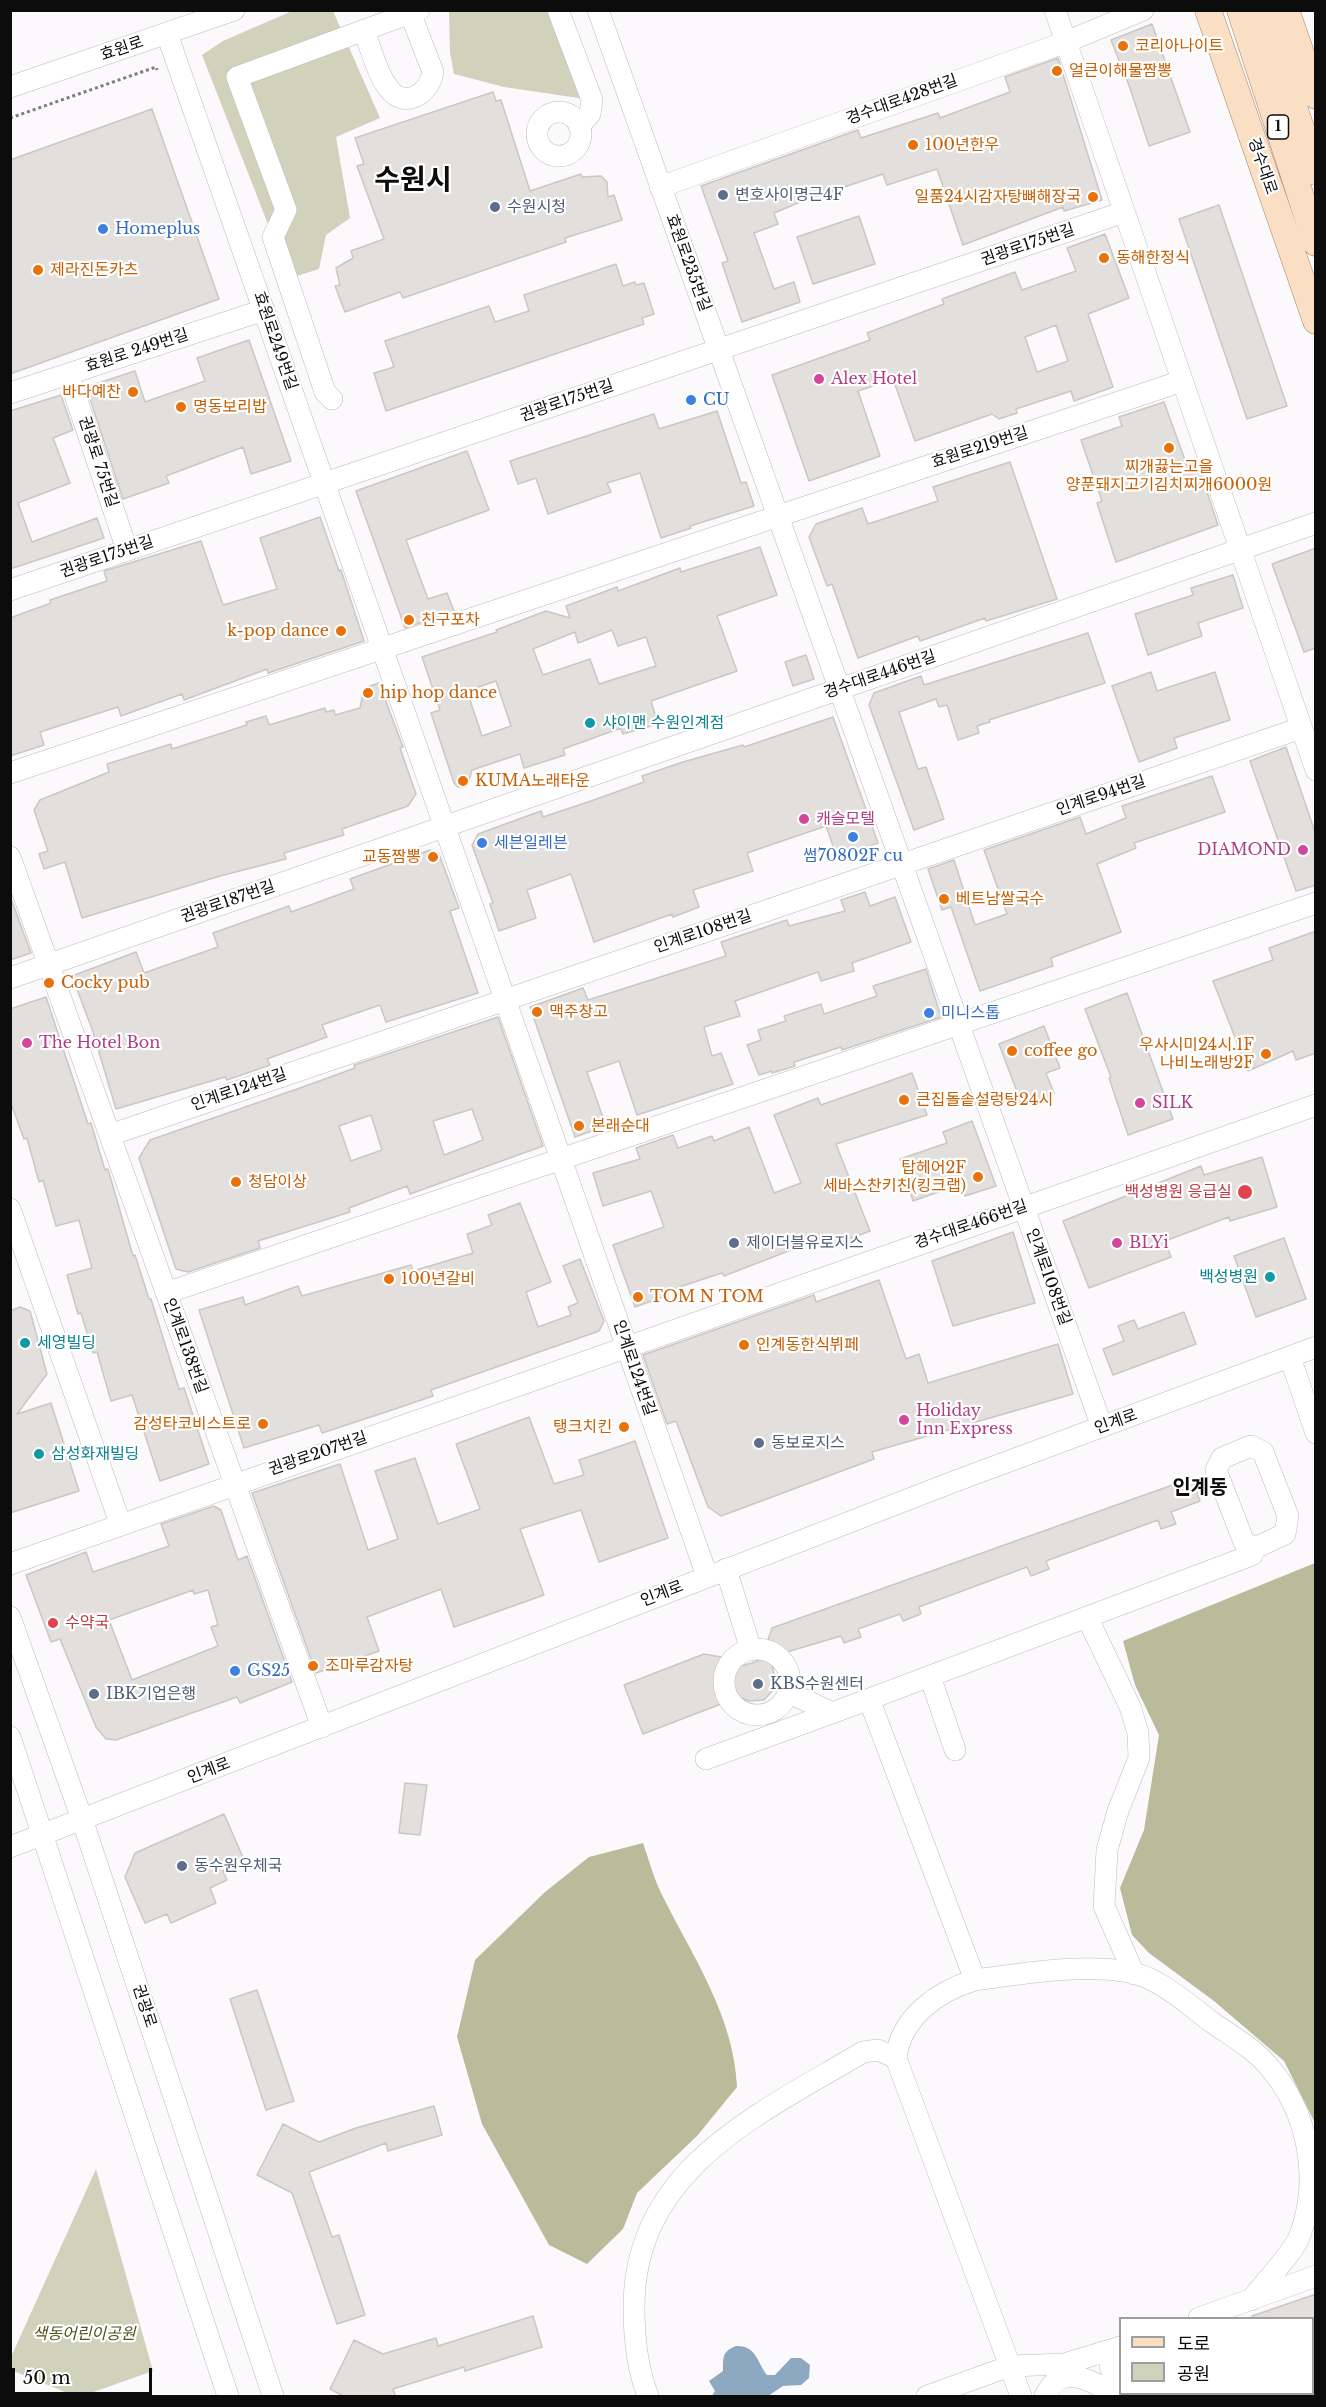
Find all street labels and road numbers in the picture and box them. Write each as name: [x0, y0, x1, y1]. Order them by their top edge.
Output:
street label: 효원로: [98, 33, 146, 65]
street label: 경수대로428번길: [844, 71, 960, 129]
road number: 1: [1268, 115, 1288, 139]
street label: 경수대로: [1243, 135, 1281, 197]
street label: 효원로235번길: [661, 212, 715, 314]
street label: 권광로175번길: [979, 220, 1077, 270]
street label: 효원로249번길: [249, 289, 301, 393]
street label: 효원로 249번길: [83, 325, 191, 377]
street label: 권광로175번길: [518, 376, 616, 426]
street label: 권광로 75번길: [74, 414, 122, 510]
street label: 효원로219번길: [929, 423, 1031, 473]
street label: 권광로175번길: [58, 532, 156, 582]
street label: 경수대로446번길: [821, 647, 939, 703]
street label: 인계로94번길: [1054, 772, 1148, 820]
street label: 권광로187번길: [178, 877, 278, 927]
street label: 인계로108번길: [652, 906, 754, 958]
street label: 인계로124번길: [189, 1065, 289, 1115]
street label: 경수대로466번길: [912, 1197, 1030, 1253]
street label: 인계로108번길: [1022, 1226, 1074, 1328]
street label: 인계로138번길: [159, 1296, 211, 1396]
street label: 인계로124번길: [609, 1318, 659, 1418]
street label: 인계로: [1092, 1405, 1140, 1439]
street label: 권광로207번길: [266, 1428, 370, 1480]
street label: 인계로: [638, 1577, 686, 1611]
street label: 인계로: [185, 1754, 233, 1788]
street label: 권광로: [128, 1982, 160, 2030]

